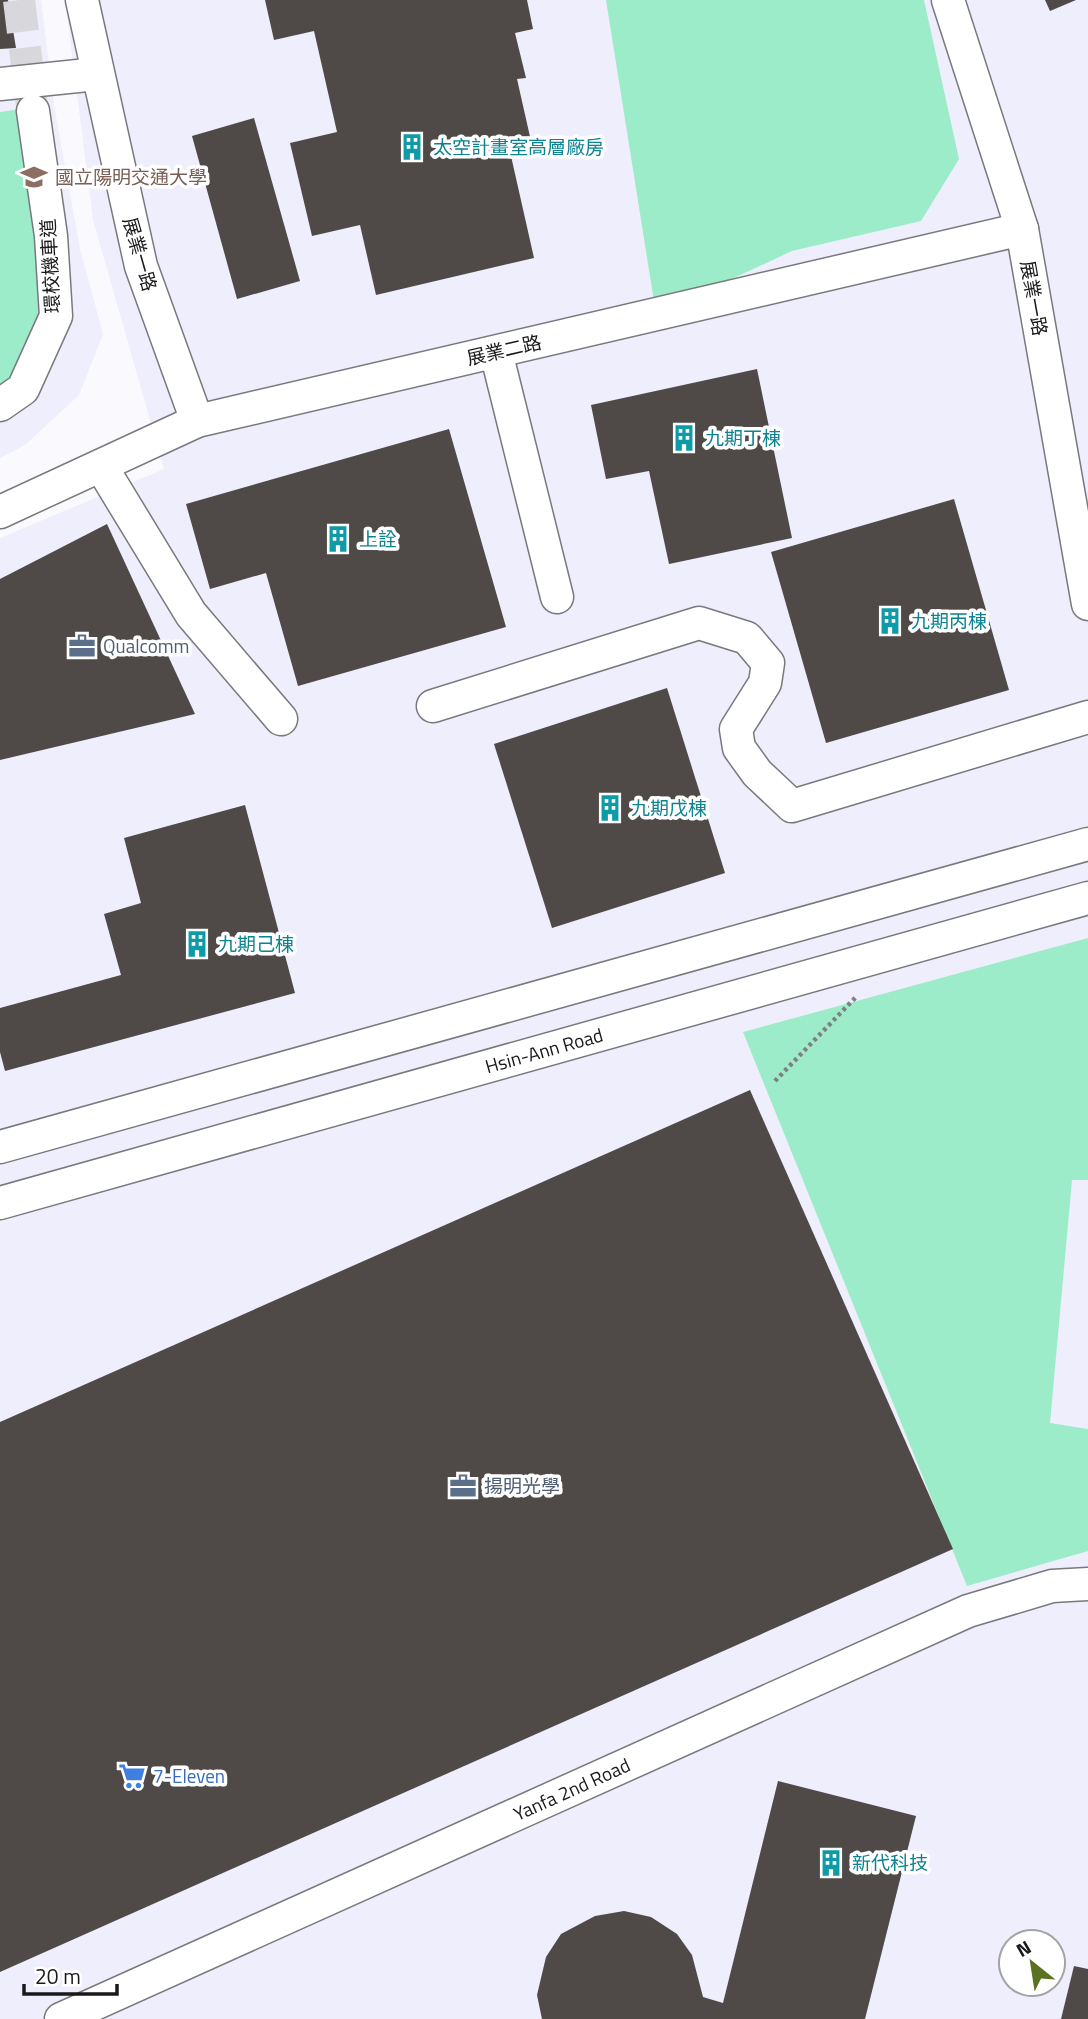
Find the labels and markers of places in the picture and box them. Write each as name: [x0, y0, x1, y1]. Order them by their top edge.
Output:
building icon: 太空計畫室高層廠房: [397, 132, 427, 162]
place label: 太空計畫室高層廠房: [433, 132, 604, 161]
school or university icon: 國立陽明交通大學: [19, 162, 49, 192]
place label: 國立陽明交通大學: [55, 162, 207, 191]
building icon: 九期丁棟: [669, 423, 699, 453]
place label: 九期丁棟: [705, 423, 781, 452]
building icon: 上詮: [323, 524, 353, 554]
place label: 上詮: [359, 524, 397, 553]
building icon: 九期丙棟: [875, 606, 905, 636]
place label: 九期丙棟: [911, 606, 987, 635]
office icon: Qualcomm: [67, 631, 97, 661]
place label: Qualcomm: [103, 631, 190, 660]
building icon: 九期戊棟: [595, 793, 625, 823]
place label: 九期戊棟: [631, 793, 707, 822]
building icon: 九期己棟: [182, 929, 212, 959]
place label: 九期己棟: [218, 929, 294, 958]
office icon: 揚明光學: [448, 1471, 478, 1501]
place label: 揚明光學: [484, 1471, 560, 1500]
supermarket icon: 7-Eleven: [117, 1761, 147, 1791]
place label: 7-Eleven: [153, 1761, 225, 1790]
building icon: 新代科技: [816, 1848, 846, 1878]
place label: 新代科技: [852, 1848, 928, 1877]

